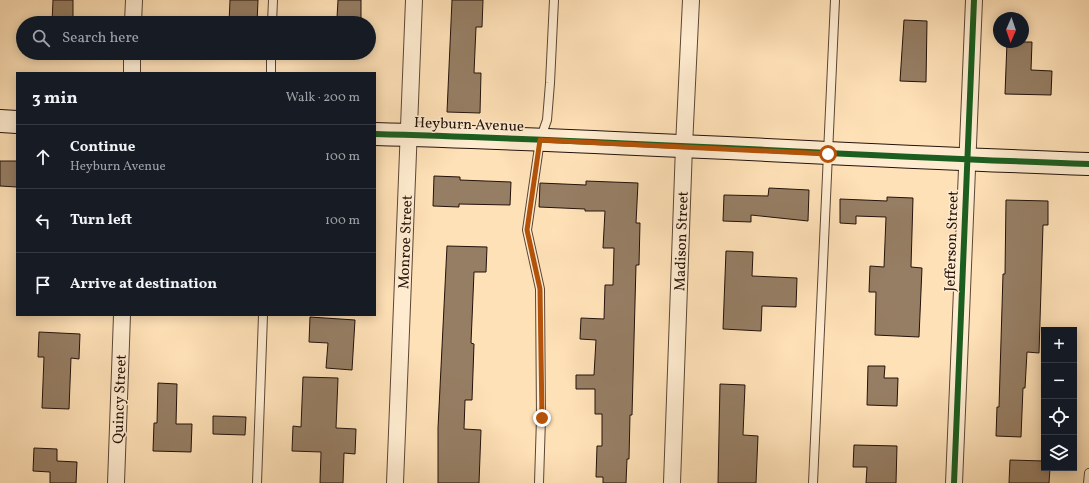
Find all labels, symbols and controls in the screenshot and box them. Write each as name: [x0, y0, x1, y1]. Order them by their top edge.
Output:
north arrow: [993, 12, 1029, 48]
search box: [16, 16, 376, 60]
icon: search: [30, 27, 52, 49]
text: Search here: [62, 28, 139, 49]
text: 3 min: [32, 87, 78, 110]
text: Walk · 200 m: [286, 89, 360, 107]
street label: Heyburn Avenue: [413, 113, 524, 138]
text: Continue: [70, 137, 135, 158]
route start: [819, 145, 837, 163]
icon: ahead: [32, 146, 54, 168]
text: 100 m: [325, 148, 360, 166]
text: Heyburn Avenue: [70, 158, 166, 176]
street label: Jefferson Street: [940, 190, 965, 292]
street label: Madison Street: [670, 191, 695, 291]
street label: Monroe Street: [394, 195, 419, 290]
icon: left: [32, 210, 54, 232]
text: Turn left: [70, 210, 132, 231]
text: 100 m: [325, 212, 360, 230]
icon: arrive: [32, 274, 54, 296]
text: Arrive at destination: [70, 274, 217, 295]
map controls: [1041, 327, 1077, 471]
button: +: [1041, 327, 1077, 363]
street label: Quincy Street: [108, 354, 133, 444]
button: −: [1041, 363, 1077, 399]
button: locate: [1041, 399, 1077, 435]
route end: [533, 409, 551, 427]
button: layers: [1041, 435, 1077, 471]

